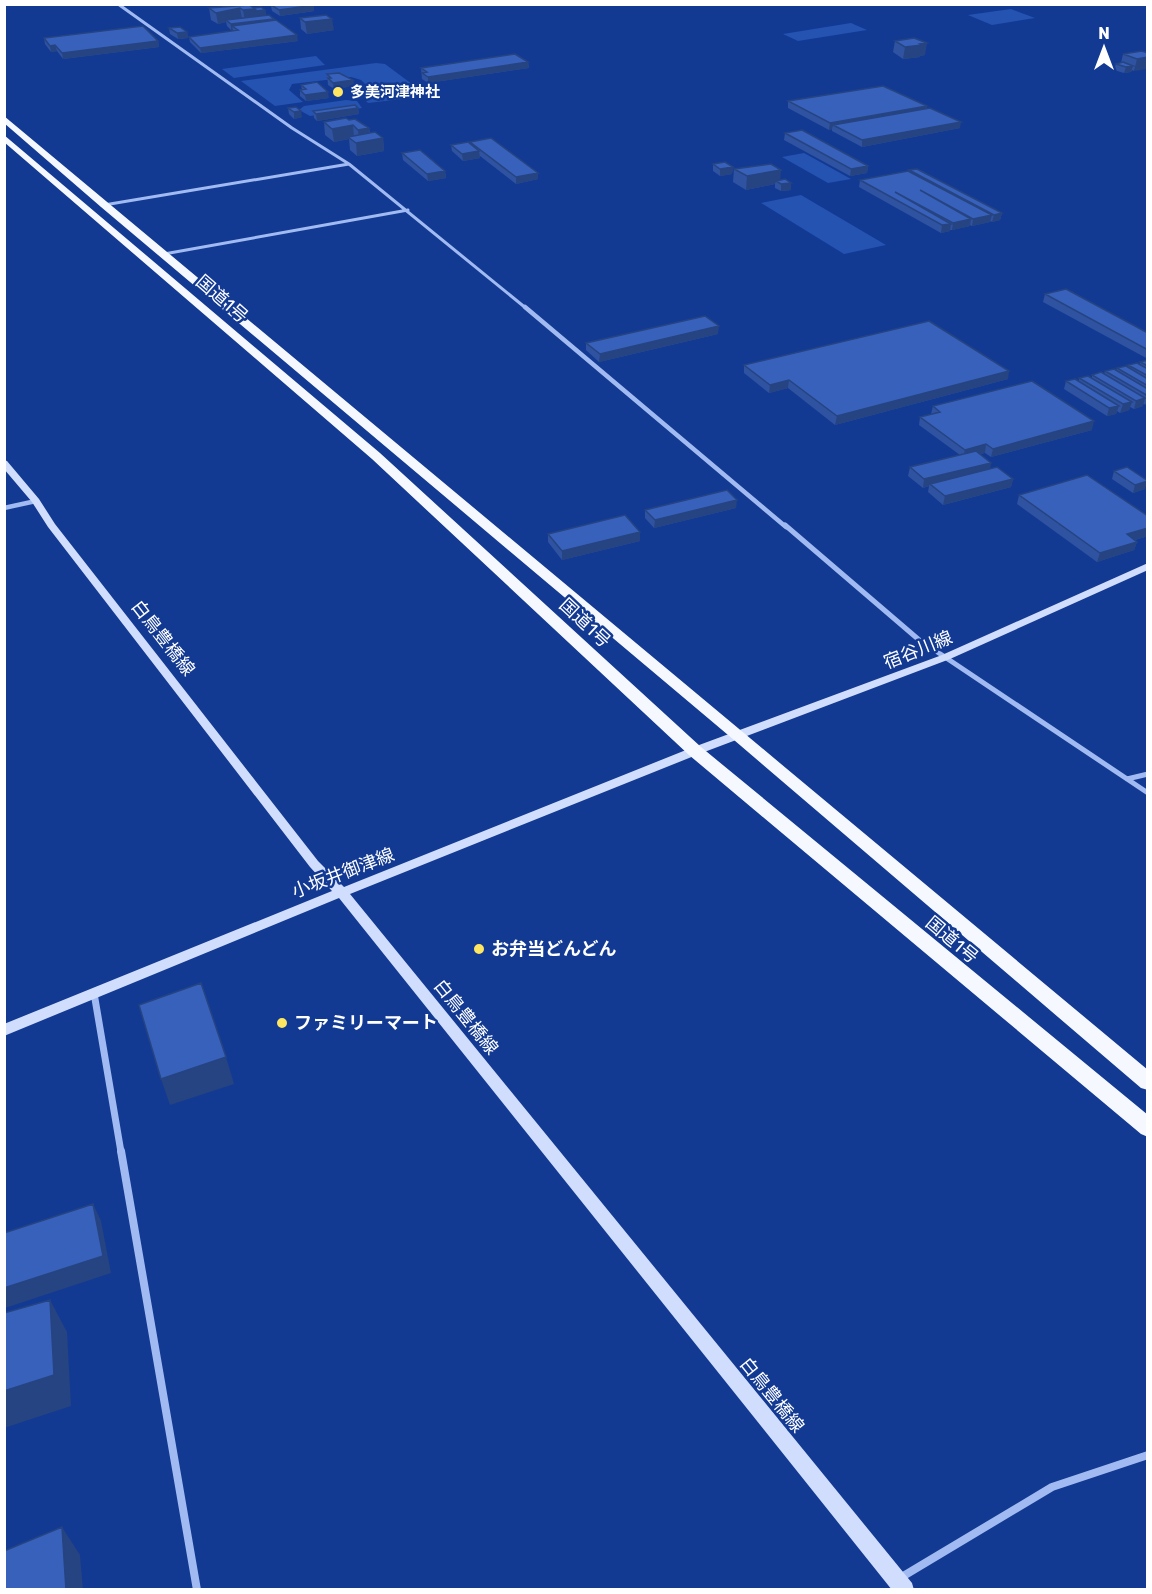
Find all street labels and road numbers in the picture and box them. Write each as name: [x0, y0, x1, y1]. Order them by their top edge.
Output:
street label: 国道1号: [191, 270, 253, 328]
street label: 国道1号: [555, 594, 615, 652]
street label: 白鳥豊橋線: [127, 596, 199, 680]
street label: 宿谷川線: [881, 626, 955, 674]
street label: 小坂井御津線: [289, 843, 397, 903]
street label: 国道1号: [921, 912, 983, 968]
street label: 白鳥豊橋線: [429, 975, 503, 1059]
street label: 白鳥豊橋線: [735, 1353, 809, 1437]

